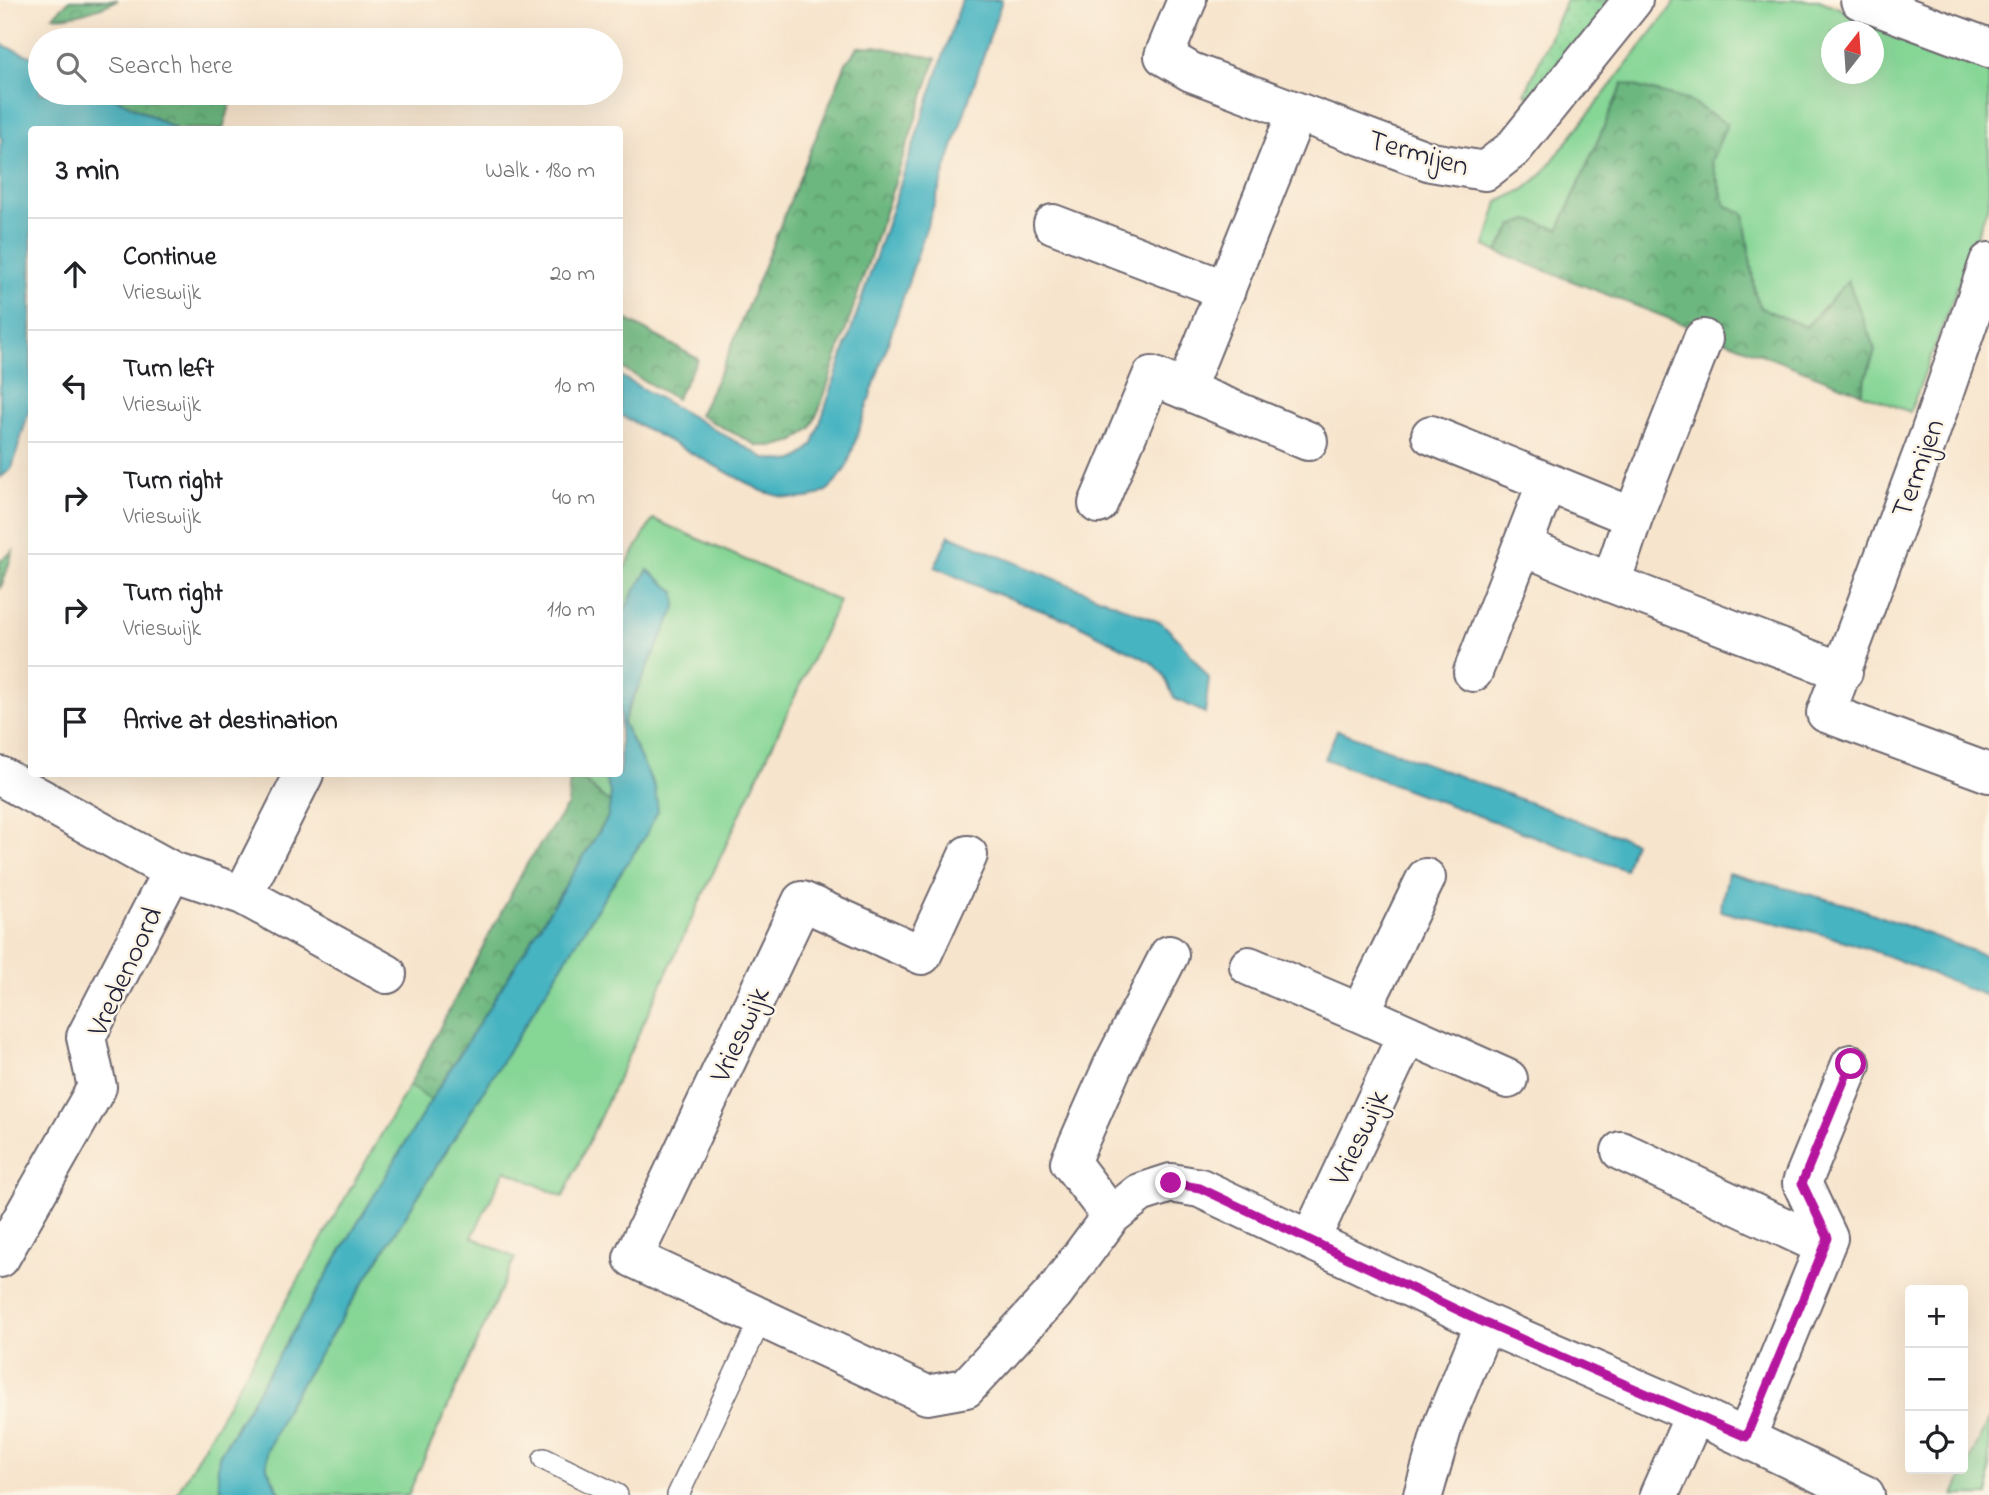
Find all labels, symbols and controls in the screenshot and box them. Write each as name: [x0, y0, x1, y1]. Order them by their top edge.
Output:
north arrow: [1821, 21, 1884, 84]
search box: [28, 28, 623, 105]
icon: search: [52, 48, 90, 86]
text: Search here: [108, 48, 233, 86]
street label: Termijen: [1363, 120, 1474, 190]
text: 3 min: [56, 150, 119, 194]
text: Walk · 180 m: [485, 155, 595, 188]
text: Continue: [123, 239, 216, 277]
icon: ahead: [56, 255, 94, 293]
text: 20 m: [550, 258, 595, 291]
text: Vrieswijk: [123, 277, 201, 310]
text: Turn left: [123, 351, 214, 389]
icon: left: [56, 367, 94, 405]
text: 10 m: [554, 370, 595, 403]
text: Vrieswijk: [123, 389, 201, 422]
street label: Termijen: [1882, 413, 1958, 525]
text: Turn right: [123, 463, 223, 501]
icon: right: [56, 479, 94, 517]
text: 40 m: [552, 482, 595, 515]
text: Vrieswijk: [123, 501, 201, 534]
text: Turn right: [123, 575, 223, 613]
icon: right: [56, 591, 94, 629]
text: 110 m: [547, 594, 595, 627]
text: Vrieswijk: [123, 613, 201, 646]
icon: arrive: [56, 703, 94, 741]
text: Arrive at destination: [123, 703, 338, 741]
street label: Vredenoord: [77, 900, 176, 1046]
street label: Vrieswijk: [700, 979, 784, 1092]
route start: [1835, 1048, 1866, 1079]
street label: Vrieswijk: [1319, 1082, 1403, 1195]
route end: [1155, 1167, 1186, 1198]
map controls: [1905, 1285, 1968, 1474]
button: +: [1905, 1285, 1968, 1348]
button: −: [1905, 1348, 1968, 1411]
button: locate: [1905, 1411, 1968, 1474]

